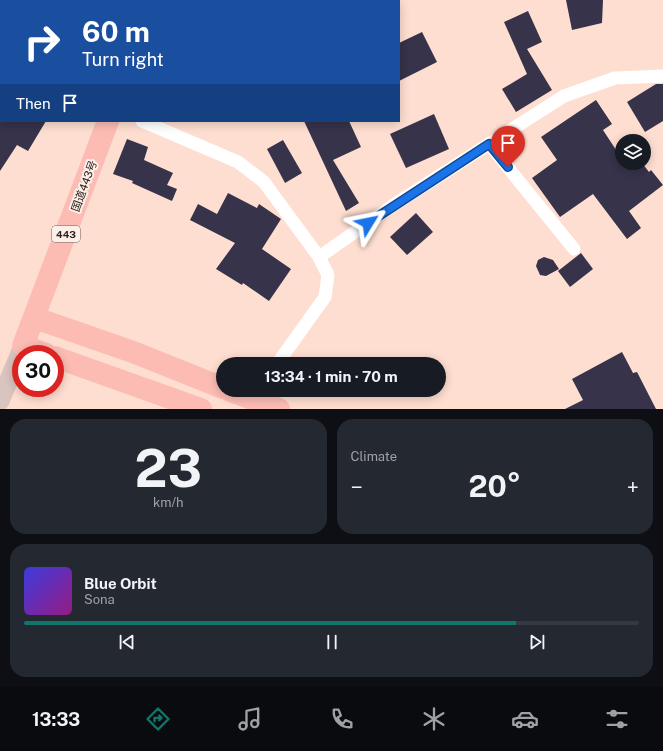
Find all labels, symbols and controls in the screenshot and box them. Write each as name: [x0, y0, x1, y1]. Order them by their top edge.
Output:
text: 60 m: [82, 15, 150, 48]
icon: right: [16, 16, 68, 68]
text: Turn right: [82, 49, 164, 70]
icon: arrive: [59, 92, 81, 114]
text: Then: [16, 95, 51, 112]
pin: [491, 126, 525, 167]
icon: arrive: [497, 132, 519, 154]
map controls: [615, 134, 651, 170]
button: layers: [615, 134, 651, 170]
street label: 国道443号: [69, 159, 99, 213]
position arrow: [347, 202, 389, 244]
road number: 443: [52, 226, 80, 242]
speed limit sign: 30: [12, 345, 64, 397]
text: 13:34 · 1 min · 70 m: [264, 368, 398, 385]
text: 23: [134, 438, 202, 499]
text: Climate: [351, 449, 397, 464]
text: 20°: [468, 468, 521, 504]
text: −: [351, 474, 363, 500]
text: +: [627, 474, 639, 500]
text: km/h: [153, 495, 184, 510]
text: Blue Orbit: [84, 575, 157, 592]
text: Sona: [84, 592, 115, 607]
icon: previous: [116, 631, 138, 653]
icon: pause: [321, 631, 343, 653]
icon: next: [526, 631, 548, 653]
icon: directions: [144, 705, 172, 733]
icon: music: [236, 705, 264, 733]
icon: phone: [328, 705, 356, 733]
icon: climate: [420, 705, 448, 733]
icon: car: [511, 705, 539, 733]
icon: filters: [603, 705, 631, 733]
text: 13:33: [32, 709, 80, 730]

